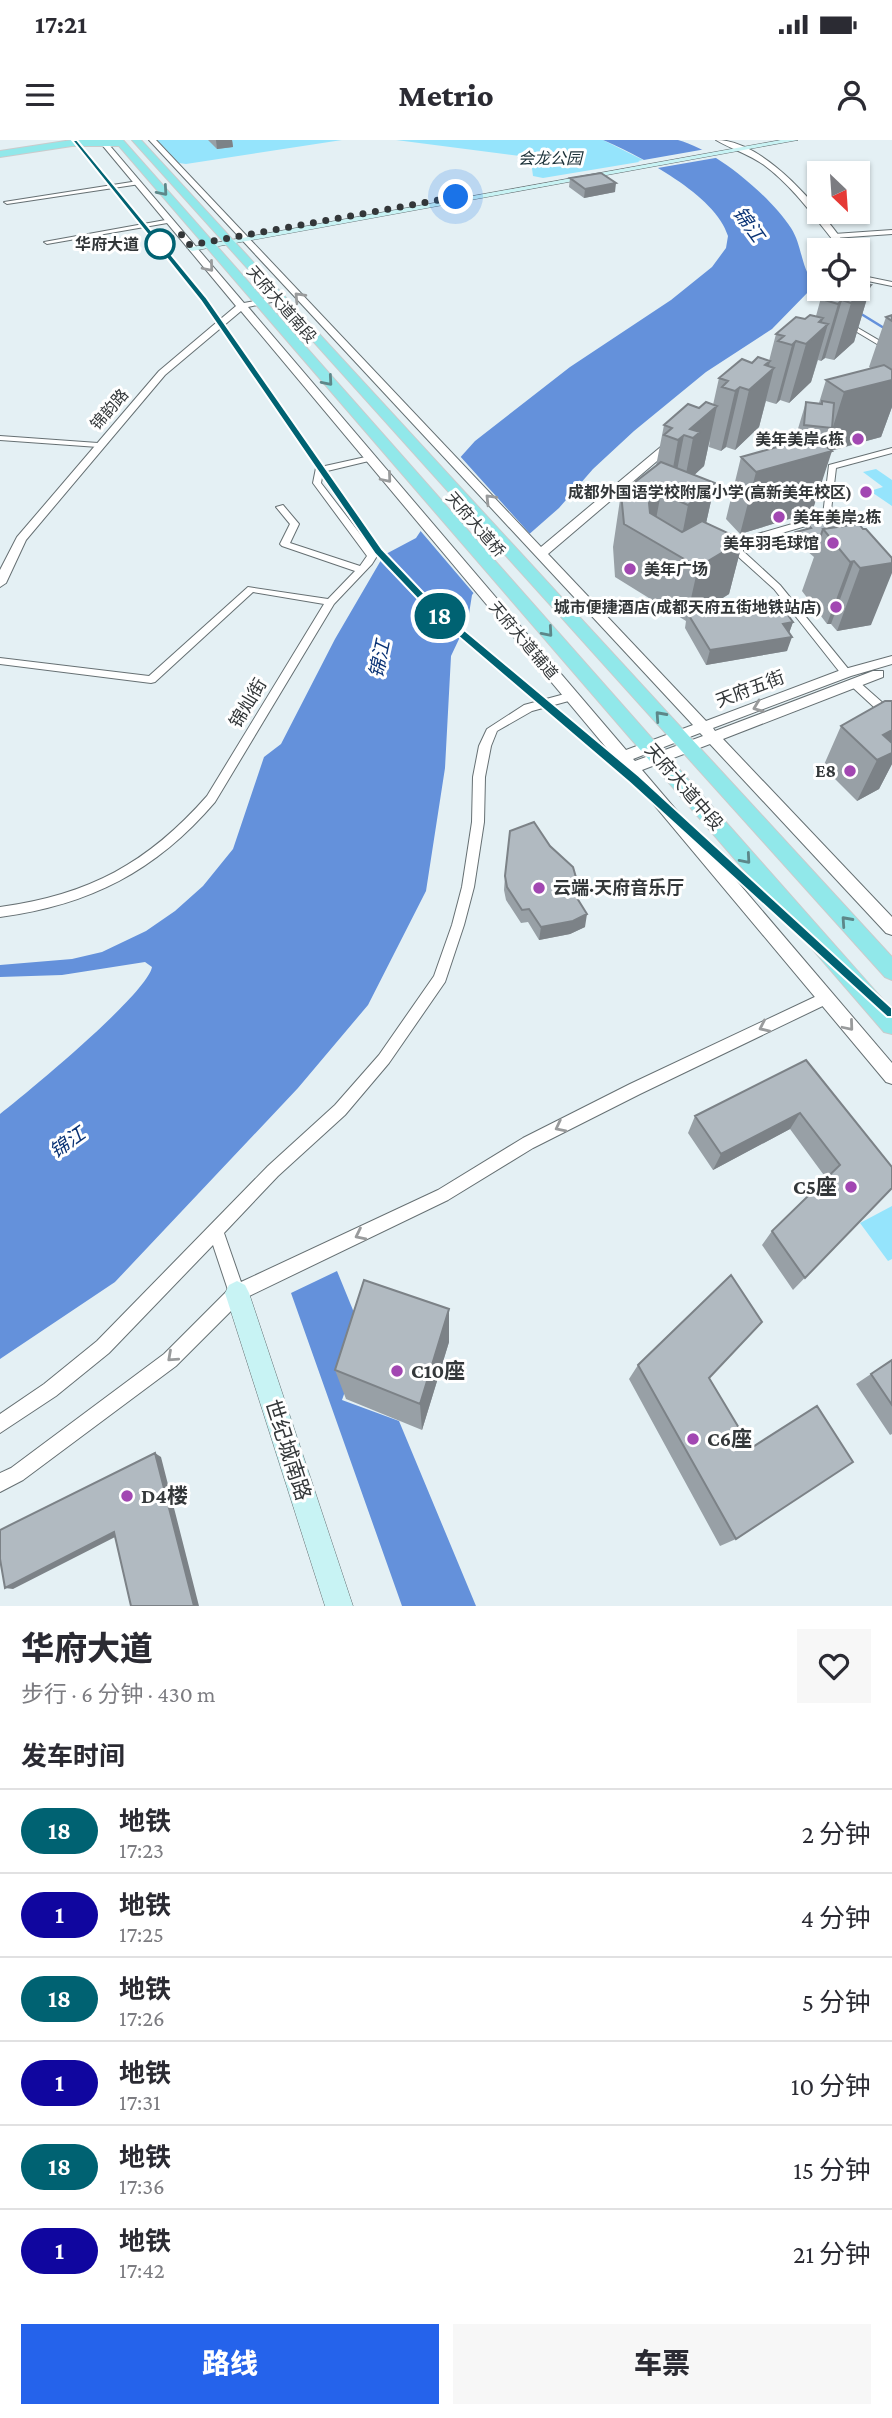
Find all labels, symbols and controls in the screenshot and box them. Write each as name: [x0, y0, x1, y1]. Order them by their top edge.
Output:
text: 17:21: [35, 10, 87, 39]
icon: menu: [21, 76, 59, 114]
icon: person: [833, 76, 871, 114]
text: Metrio: [398, 77, 494, 113]
park label: 会龙公园: [518, 150, 584, 167]
north arrow: [807, 161, 870, 224]
map controls: [807, 161, 870, 301]
your location: [438, 179, 473, 214]
one-way arrow: [155, 183, 167, 196]
water label: 锦江: [729, 203, 769, 247]
marker: 华府大道: [145, 229, 175, 259]
place label: 华府大道: [75, 235, 139, 253]
button: locate: [807, 238, 870, 301]
one-way arrow: [201, 259, 213, 272]
street label: 天府大道南段: [244, 263, 320, 346]
one-way arrow: [295, 292, 308, 305]
one-way arrow: [320, 373, 333, 386]
street label: 锦韵路: [87, 386, 132, 433]
place label: 美年美岸6栋: [755, 430, 844, 448]
marker: 美年美岸6栋: [850, 431, 866, 447]
one-way arrow: [379, 470, 391, 483]
place label: 成都外国语学校附属小学(高新美年校区): [568, 483, 852, 502]
marker: 成都外国语学校附属小学(高新美年校区): [858, 484, 874, 500]
street label: 天府大道桥: [443, 489, 508, 560]
one-way arrow: [486, 494, 498, 507]
place label: 美年美岸2栋: [793, 508, 881, 526]
marker: 美年美岸2栋: [771, 509, 787, 525]
place label: 美年羽毛球馆: [723, 535, 819, 552]
marker: 美年羽毛球馆: [825, 535, 841, 551]
marker: 美年广场: [622, 561, 638, 577]
place label: 美年广场: [644, 561, 708, 578]
line badge: 18: [408, 593, 472, 639]
street label: 天府大道辅道: [486, 598, 561, 683]
place label: 城市便捷酒店(成都天府五街地铁站店): [554, 598, 822, 617]
marker: 城市便捷酒店(成都天府五街地铁站店): [828, 599, 844, 615]
text: 18: [429, 602, 451, 629]
one-way arrow: [540, 624, 552, 637]
water label: 锦江: [365, 636, 394, 680]
street label: 天府五街: [713, 667, 787, 711]
street label: 锦灿街: [226, 675, 270, 731]
one-way arrow: [753, 698, 765, 712]
one-way arrow: [656, 711, 668, 724]
street label: 天府大道中段: [641, 740, 727, 834]
place label: E8: [815, 761, 836, 781]
marker: E8: [842, 763, 858, 779]
one-way arrow: [738, 850, 751, 863]
place label: 云端·天府音乐厅: [553, 878, 684, 898]
marker: 云端·天府音乐厅: [531, 880, 547, 896]
one-way arrow: [842, 916, 854, 929]
one-way arrow: [841, 1017, 853, 1030]
one-way arrow: [759, 1019, 772, 1033]
one-way arrow: [555, 1119, 567, 1133]
water label: 锦江: [46, 1122, 91, 1162]
place label: C5座: [793, 1175, 837, 1199]
marker: C5座: [843, 1179, 859, 1195]
one-way arrow: [355, 1227, 367, 1241]
one-way arrow: [167, 1349, 180, 1362]
place label: C10座: [411, 1359, 465, 1383]
marker: C10座: [389, 1363, 405, 1379]
street label: 世纪城南路: [260, 1396, 316, 1504]
place label: C6座: [707, 1427, 752, 1451]
marker: C6座: [685, 1431, 701, 1447]
place label: D4楼: [141, 1484, 188, 1508]
marker: D4楼: [119, 1488, 135, 1504]
button: heart: [797, 1629, 871, 1703]
text: 华府大道: [21, 1630, 153, 1667]
text: 步行 · 6 分钟 · 430 m: [21, 1681, 216, 1707]
text: 发车时间: [21, 1742, 125, 1771]
text: 地铁: [119, 1807, 171, 1836]
text: 18: [48, 1817, 71, 1844]
text: 2 分钟: [802, 1820, 871, 1849]
text: 17:23: [119, 1837, 164, 1863]
text: 地铁: [119, 1891, 171, 1920]
text: 1: [55, 1901, 64, 1928]
text: 4 分钟: [801, 1904, 871, 1933]
text: 17:25: [119, 1921, 164, 1947]
text: 地铁: [119, 1975, 171, 2004]
text: 18: [48, 1985, 71, 2012]
text: 5 分钟: [802, 1988, 871, 2017]
text: 17:26: [119, 2005, 165, 2031]
text: 地铁: [119, 2059, 171, 2088]
text: 1: [55, 2069, 64, 2096]
text: 10 分钟: [791, 2072, 871, 2101]
text: 17:31: [119, 2089, 161, 2115]
text: 地铁: [119, 2143, 171, 2172]
text: 18: [48, 2153, 71, 2180]
text: 15 分钟: [793, 2156, 871, 2185]
text: 17:36: [119, 2173, 165, 2199]
text: 地铁: [119, 2227, 171, 2256]
text: 1: [55, 2237, 64, 2264]
text: 21 分钟: [793, 2240, 871, 2269]
text: 17:42: [119, 2257, 165, 2283]
button: 路线: [21, 2324, 439, 2404]
button: 车票: [453, 2324, 871, 2404]

